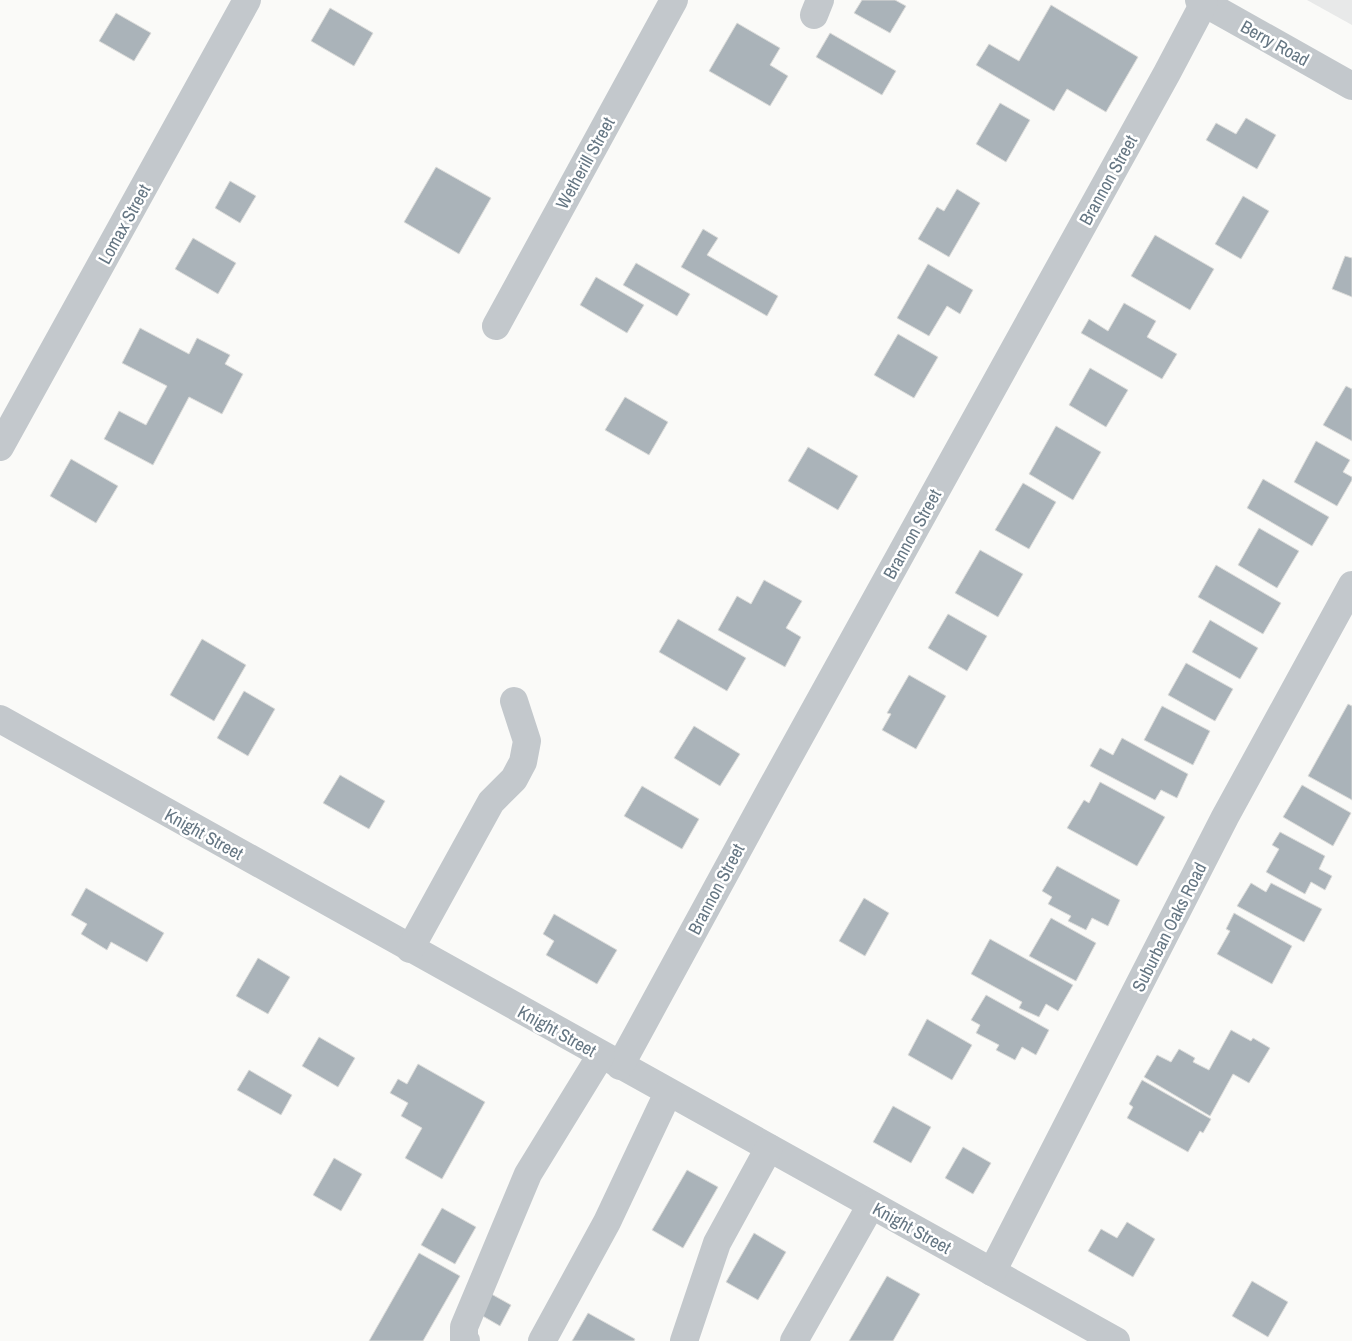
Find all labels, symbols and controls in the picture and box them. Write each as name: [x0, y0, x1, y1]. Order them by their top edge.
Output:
street label: Berry Road: [1236, 14, 1314, 72]
street label: Wetherill Street: [549, 113, 621, 213]
street label: Brannon Street: [1073, 131, 1143, 229]
street label: Lomax Street: [92, 180, 156, 268]
street label: Brannon Street: [877, 485, 947, 583]
street label: Knight Street: [160, 802, 248, 866]
street label: Brannon Street: [682, 839, 750, 939]
street label: Suburban Oaks Road: [1126, 858, 1212, 996]
street label: Knight Street: [513, 999, 601, 1063]
street label: Knight Street: [868, 1196, 956, 1260]

